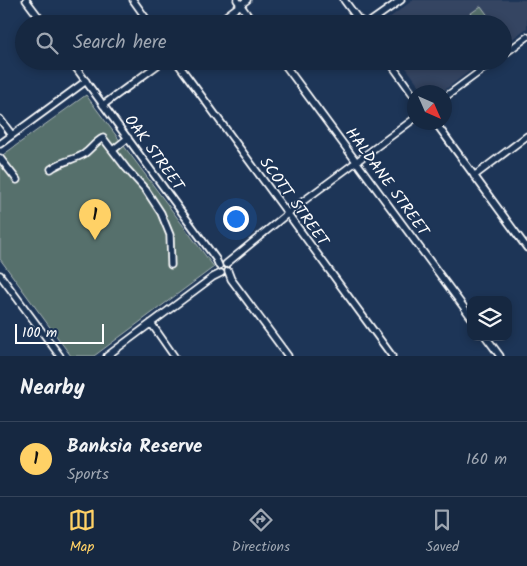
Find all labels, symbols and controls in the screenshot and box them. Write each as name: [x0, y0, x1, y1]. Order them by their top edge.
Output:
search box: [15, 15, 512, 70]
text: Search here: [73, 28, 167, 58]
icon: search: [33, 29, 61, 57]
north arrow: [407, 85, 452, 130]
street label: OAK STREET: [117, 109, 191, 197]
street label: HALDANE STREET: [339, 122, 436, 243]
street label: SCOTT STREET: [253, 152, 336, 253]
pin: 1: [79, 199, 111, 240]
your location: [223, 206, 249, 232]
map controls: [467, 296, 512, 341]
button: layers: [467, 296, 512, 341]
scale bar: [15, 321, 104, 344]
text: 100 m: [22, 322, 57, 344]
text: Nearby: [20, 372, 85, 405]
text: Banksia Reserve: [67, 432, 202, 462]
text: 1: [34, 447, 38, 472]
text: 160 m: [466, 447, 507, 472]
text: Sports: [67, 462, 109, 487]
tab: Map: [68, 506, 96, 558]
tab: Directions: [232, 506, 290, 558]
tab: Saved: [426, 506, 459, 558]

